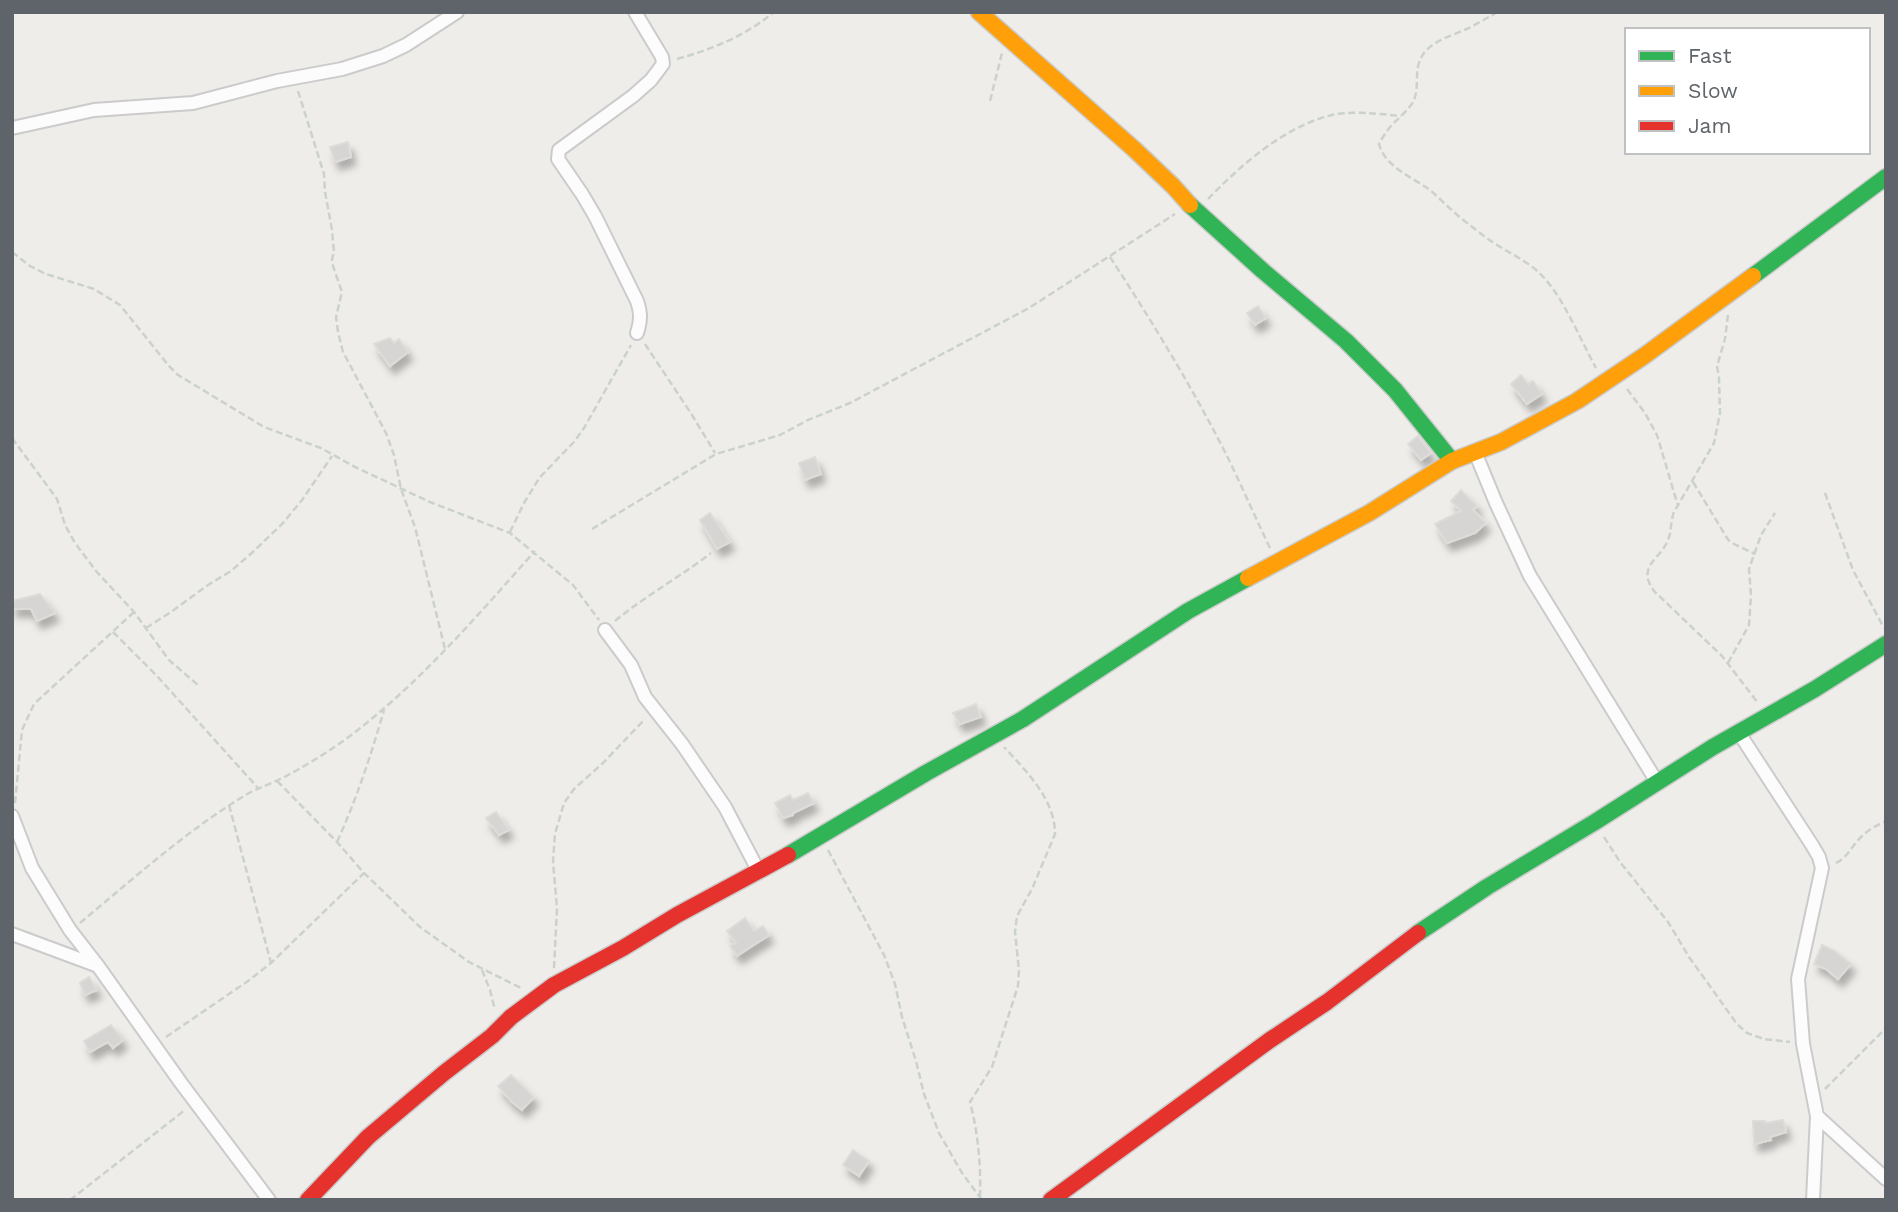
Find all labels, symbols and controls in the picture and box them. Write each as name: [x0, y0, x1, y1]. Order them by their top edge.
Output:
legend: [1625, 28, 1870, 154]
text: Fast: [1688, 43, 1732, 68]
text: Slow: [1688, 78, 1738, 103]
text: Jam: [1688, 113, 1731, 138]

